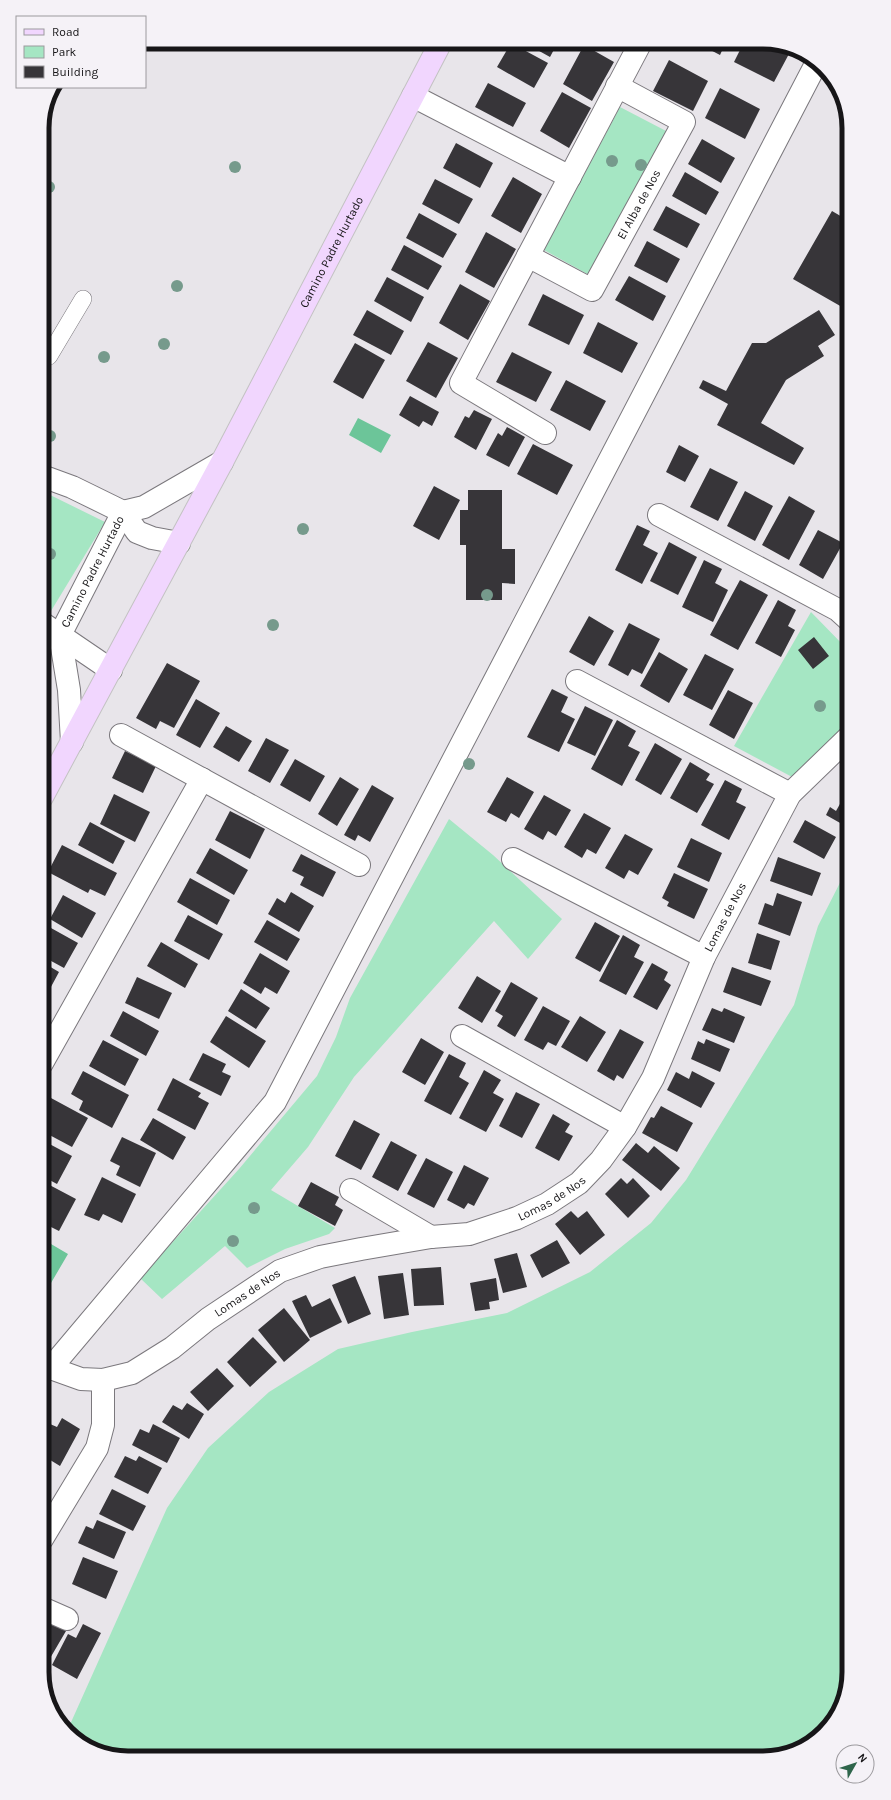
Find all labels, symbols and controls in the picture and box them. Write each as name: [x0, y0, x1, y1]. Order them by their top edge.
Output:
legend: [16, 16, 146, 88]
text: Road: [52, 25, 80, 39]
text: Park: [52, 45, 77, 59]
text: Building: [52, 65, 99, 79]
street label: El Alba de Nos: [614, 167, 664, 242]
street label: Camino Padre Hurtado: [297, 194, 366, 310]
street label: Camino Padre Hurtado: [58, 513, 127, 630]
street label: Lomas de Nos: [701, 880, 749, 954]
street label: Lomas de Nos: [516, 1173, 589, 1224]
street label: Lomas de Nos: [212, 1266, 283, 1320]
north arrow: [835, 1744, 875, 1784]
text: N: [855, 1751, 870, 1765]

